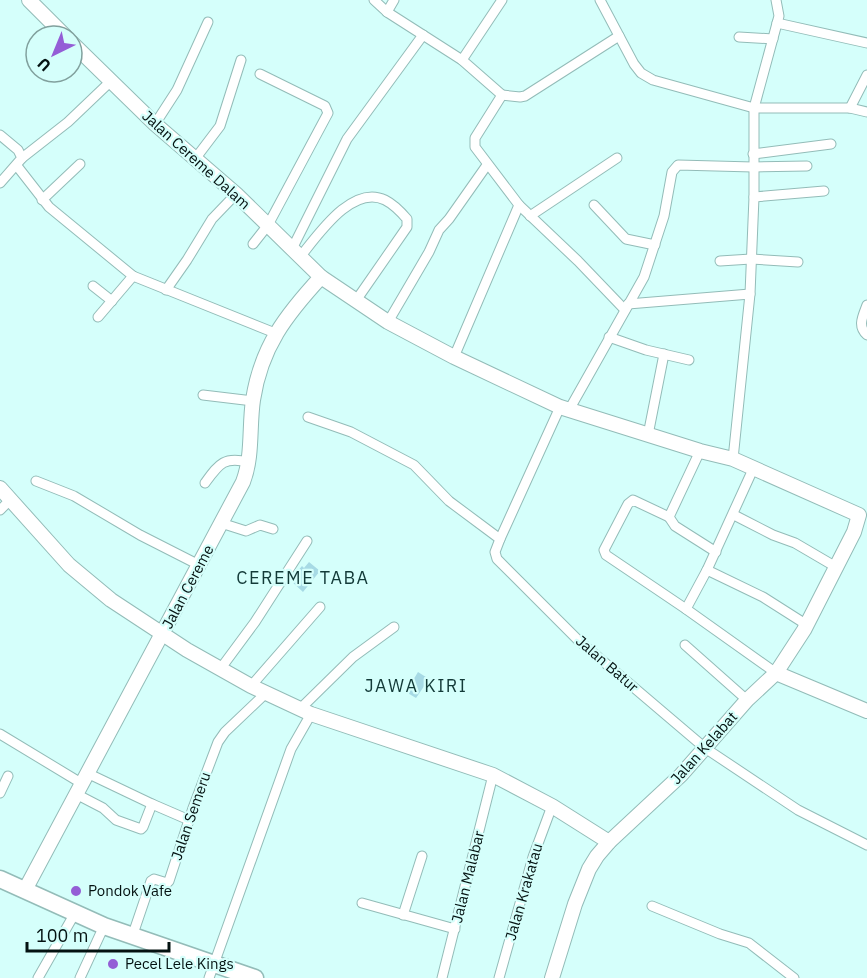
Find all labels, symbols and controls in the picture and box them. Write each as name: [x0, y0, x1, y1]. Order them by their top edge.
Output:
north arrow: [24, 24, 84, 84]
text: U: [33, 54, 55, 76]
street label: Jalan Cereme Dalam: [138, 106, 254, 213]
street label: Jalan Cereme: [157, 542, 218, 632]
district label: CEREME TABA: [236, 566, 370, 589]
street label: Jalan Batur: [572, 631, 643, 696]
district label: JAWA KIRI: [364, 674, 468, 697]
street label: Jalan Kelabat: [666, 707, 741, 788]
street label: Jalan Semeru: [167, 769, 215, 862]
street label: Jalan Malabar: [447, 828, 488, 925]
street label: Jalan Krakatau: [501, 841, 546, 943]
place label: Pondok Vafe: [88, 881, 172, 900]
marker: Pondok Vafe: [69, 884, 83, 898]
scale bar: [27, 915, 170, 953]
text: 100 m: [36, 924, 88, 947]
place label: Pecel Lele Kings: [125, 954, 234, 973]
marker: Pecel Lele Kings: [106, 957, 120, 971]

